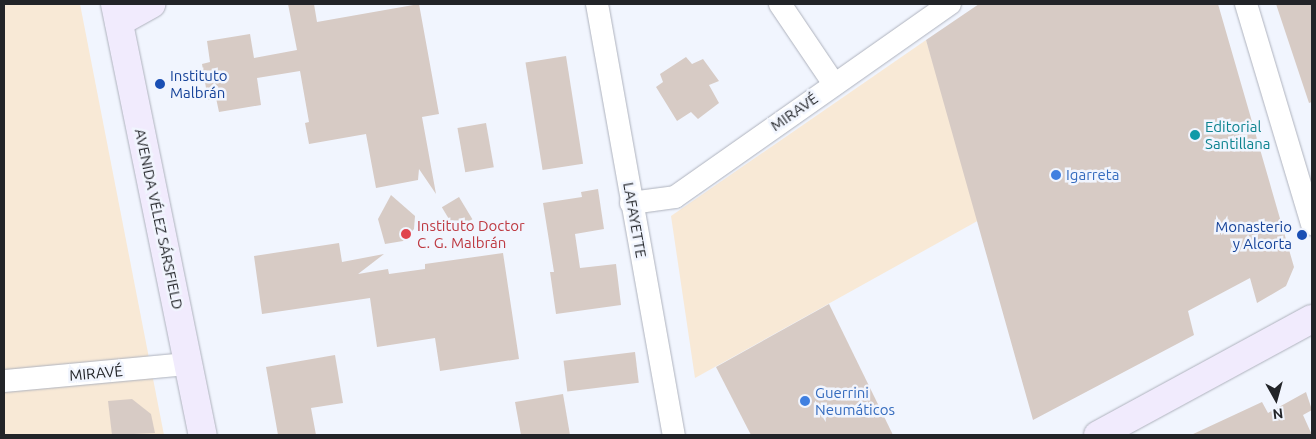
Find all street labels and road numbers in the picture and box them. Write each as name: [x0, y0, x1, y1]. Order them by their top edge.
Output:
street label: MIRAVÉ: [767, 89, 821, 135]
street label: AVENIDA VÉLEZ SÁRSFIELD: [131, 127, 187, 311]
street label: LAFAYETTE: [620, 181, 650, 259]
street label: MIRAVÉ: [69, 362, 123, 384]

